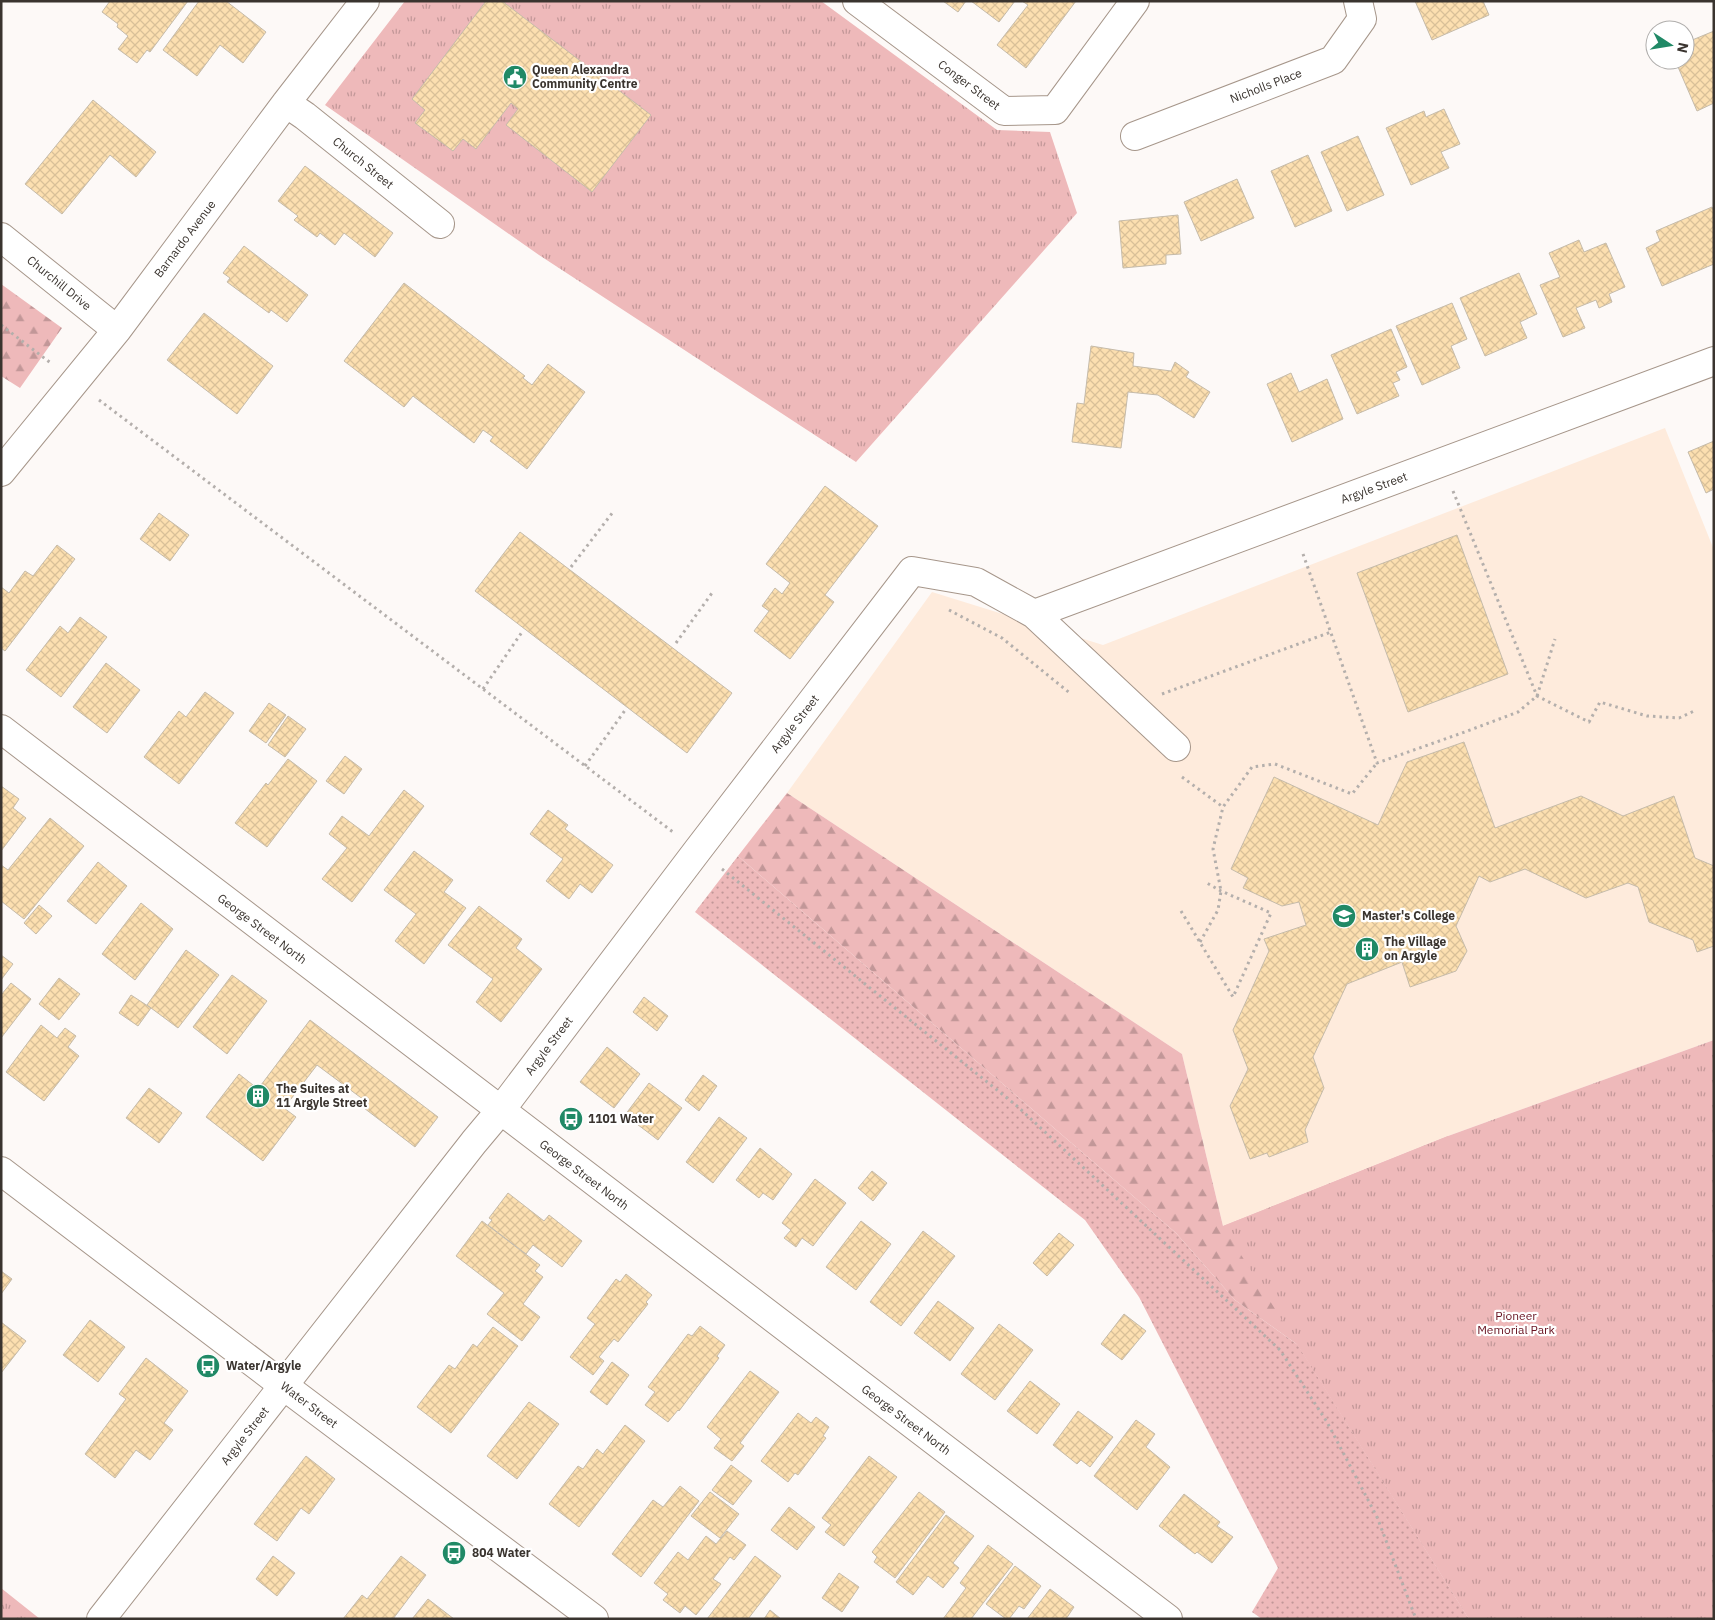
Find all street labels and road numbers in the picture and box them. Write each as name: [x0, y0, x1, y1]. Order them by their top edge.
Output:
street label: Conger Street: [935, 56, 1003, 113]
street label: Nicholls Place: [1228, 65, 1304, 106]
street label: Church Street: [330, 133, 397, 192]
street label: Barnardo Avenue: [151, 197, 219, 280]
street label: Churchill Drive: [24, 252, 95, 313]
street label: Argyle Street: [1338, 469, 1409, 507]
street label: Argyle Street: [767, 692, 822, 756]
street label: George Street North: [215, 890, 310, 967]
street label: Argyle Street: [522, 1013, 576, 1078]
street label: George Street North: [537, 1136, 632, 1213]
street label: Water Street: [278, 1378, 341, 1431]
street label: George Street North: [859, 1381, 954, 1458]
street label: Argyle Street: [217, 1404, 272, 1468]

